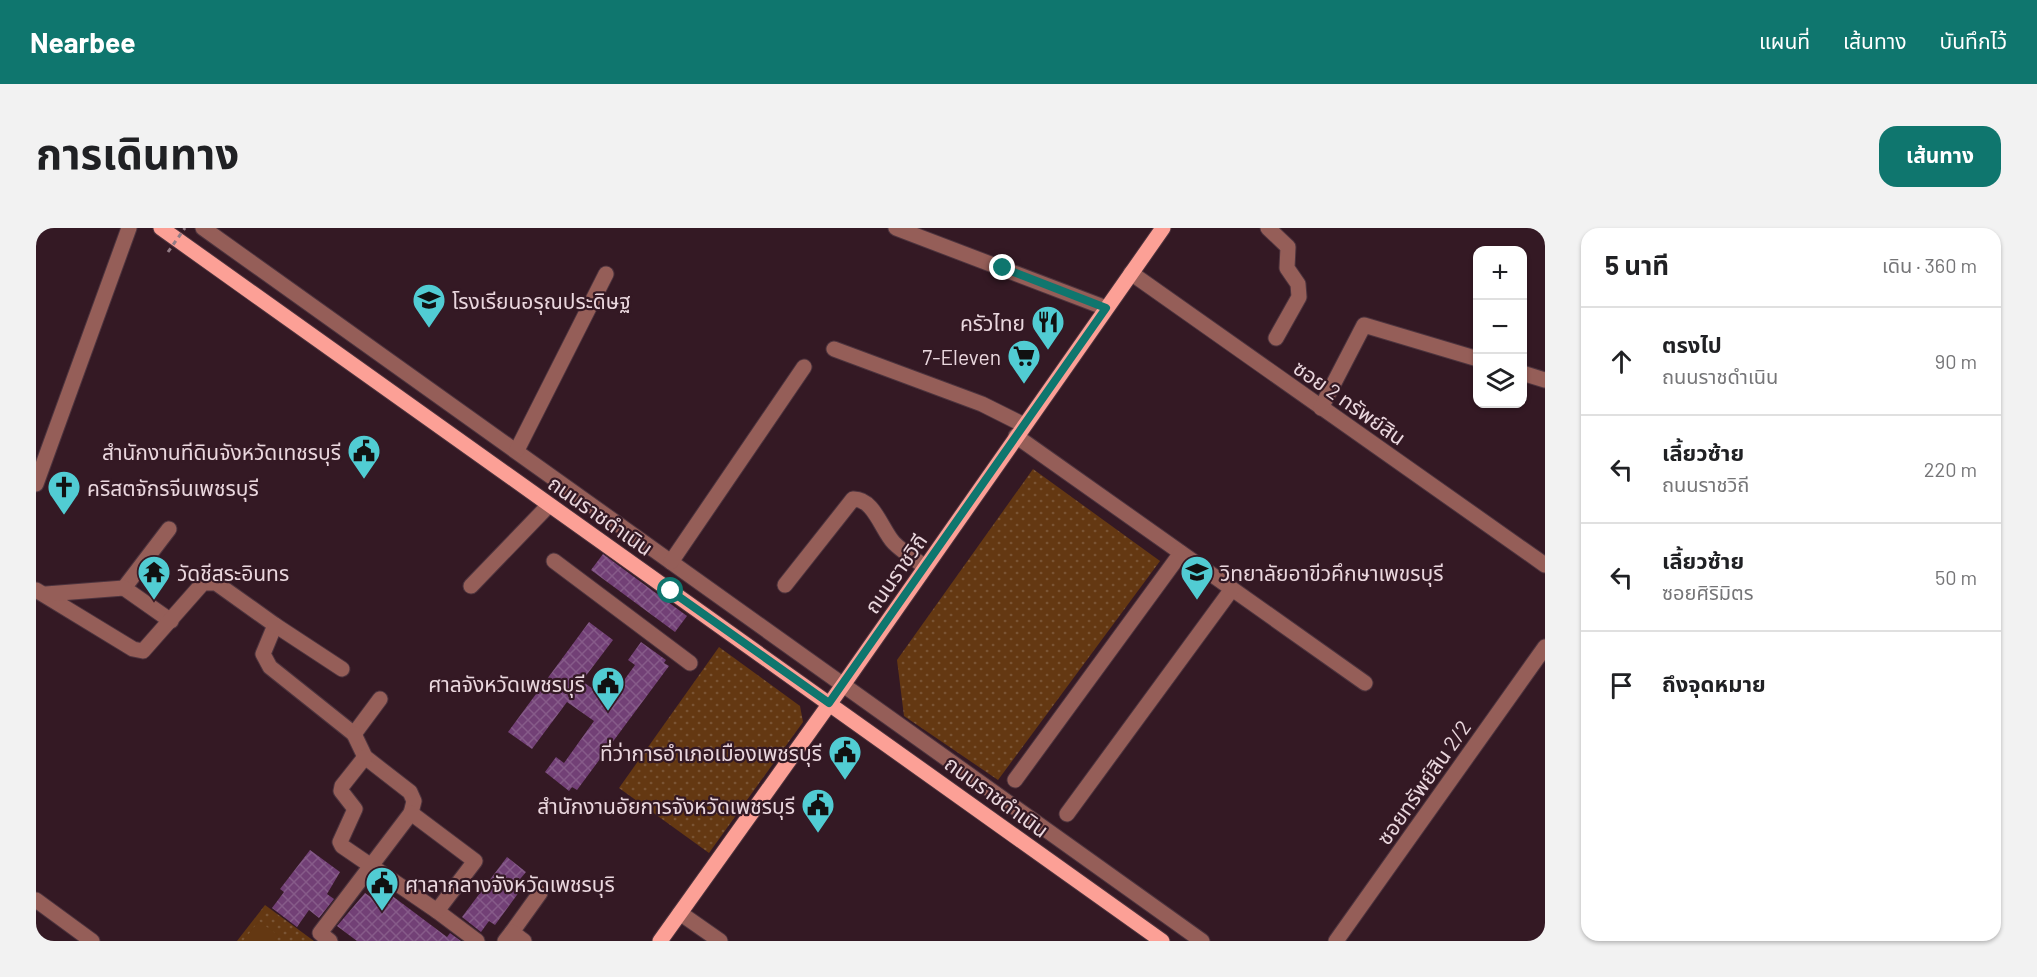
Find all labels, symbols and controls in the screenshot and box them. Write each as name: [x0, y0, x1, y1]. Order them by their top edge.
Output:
text: Nearbee: [30, 25, 136, 59]
text: แผนที่: [1759, 28, 1810, 53]
text: เส้นทาง: [1843, 28, 1907, 53]
text: บันทึกไว้: [1940, 28, 2007, 53]
button: เส้นทาง: [1879, 126, 2001, 187]
text: การเดินทาง: [36, 127, 239, 177]
map controls: [1473, 246, 1527, 408]
button: +: [1473, 246, 1527, 300]
text: 5 นาที: [1605, 249, 1669, 280]
text: เดิน · 360 m: [1882, 253, 1977, 277]
route end: [989, 254, 1015, 280]
school or university icon: โรงเรียนอรุณประดิษฐ: [411, 282, 447, 329]
place label: โรงเรียนอรุณประดิษฐ: [452, 288, 631, 315]
button: −: [1473, 300, 1527, 354]
restaurant icon: ครัวไทย: [1030, 304, 1066, 351]
place label: ครัวไทย: [960, 310, 1025, 335]
text: ตรงไป: [1662, 331, 1722, 357]
supermarket icon: 7-Eleven: [1006, 338, 1042, 385]
place label: 7-Eleven: [922, 344, 1001, 369]
icon: ahead: [1605, 345, 1638, 378]
text: 90 m: [1935, 349, 1977, 373]
street label: ซอย 2 ทรัพย์สิน: [1289, 354, 1411, 450]
button: layers: [1473, 354, 1527, 408]
text: ถนนราชดำเนิน: [1662, 364, 1778, 388]
public building icon: สำนักงานทีดินจังหวัดเทชรบุรี: [346, 433, 382, 480]
place label: สำนักงานทีดินจังหวัดเทชรบุรี: [102, 439, 341, 466]
text: เลี้ยวซ้าย: [1662, 439, 1744, 465]
icon: left: [1605, 453, 1638, 486]
text: 220 m: [1924, 457, 1977, 481]
church icon: คริสตจักรจีนเพชรบุรี: [46, 469, 82, 516]
street label: ถนนราชดำเนิน: [544, 470, 658, 560]
text: ถนนราชวิถี: [1662, 472, 1749, 496]
place label: คริสตจักรจีนเพชรบุรี: [87, 475, 259, 502]
street label: ถนนราชวิถี: [858, 528, 932, 618]
text: เลี้ยวซ้าย: [1662, 547, 1744, 573]
temple icon: วัดชีสระอินทร: [136, 554, 172, 601]
school or university icon: วิทยาลัยอาขีวคึกษาเพขรบุรี: [1179, 554, 1215, 601]
place label: วัดชีสระอินทร: [177, 560, 289, 585]
place label: วิทยาลัยอาขีวคึกษาเพขรบุรี: [1220, 560, 1444, 587]
icon: left: [1605, 561, 1638, 594]
text: 50 m: [1935, 565, 1977, 589]
route start: [657, 577, 683, 603]
text: ซอยศิริมิตร: [1662, 580, 1754, 604]
public building icon: ศาลจังหวัดเพชรบุรี: [590, 665, 626, 712]
icon: arrive: [1605, 669, 1638, 702]
text: ถึงจุดหมาย: [1662, 670, 1766, 696]
place label: ศาลจังหวัดเพชรบุรี: [428, 671, 585, 698]
street label: ซอยทรัพย์สิน 2/2: [1371, 715, 1475, 849]
public building icon: ที่ว่าการอำเภอเมืองเพชรบุรี: [827, 734, 863, 781]
place label: ที่ว่าการอำเภอเมืองเพชรบุรี: [600, 739, 822, 767]
street label: ถนนราชดำเนิน: [940, 750, 1054, 842]
public building icon: สำนักงานอัยการจังหวัดเพชรบุรี: [800, 787, 836, 834]
place label: สำนักงานอัยการจังหวัดเพชรบุรี: [537, 793, 795, 820]
public building icon: ศาลากลางจังหวัดเพชรบุริ: [364, 865, 400, 912]
place label: ศาลากลางจังหวัดเพชรบุริ: [405, 871, 615, 898]

